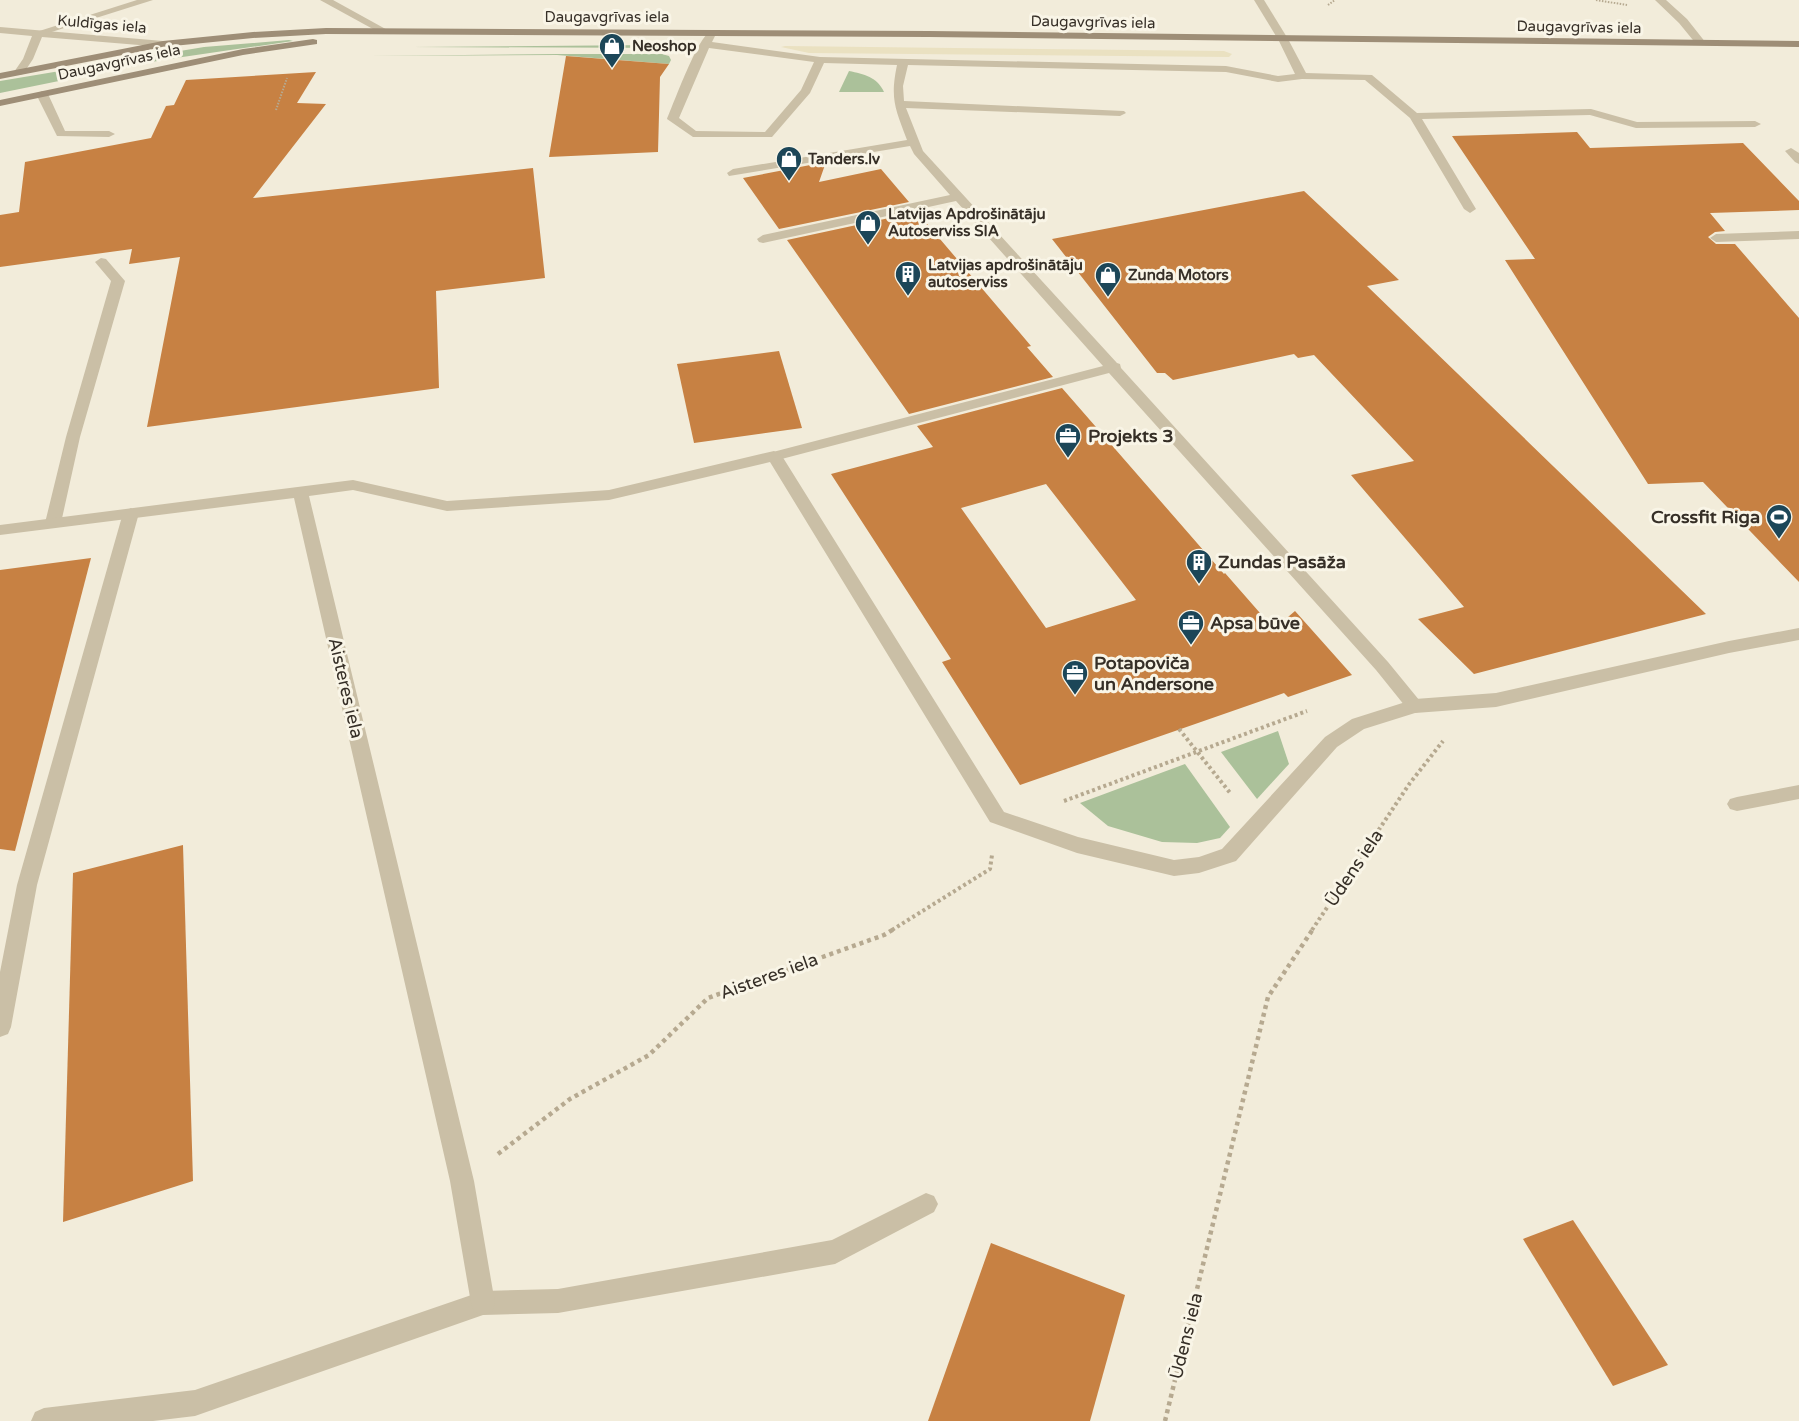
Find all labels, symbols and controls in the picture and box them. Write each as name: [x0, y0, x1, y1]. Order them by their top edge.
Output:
street label: Daugavgrīvas iela: [545, 8, 669, 26]
street label: Kuldīgas iela: [57, 11, 147, 37]
street label: Daugavgrīvas iela: [1030, 12, 1156, 32]
street label: Daugavgrīvas iela: [1516, 17, 1642, 37]
shop icon: Neoshop: [597, 31, 627, 69]
place label: Neoshop: [632, 37, 697, 56]
street label: Daugavgrīvas iela: [56, 40, 182, 84]
shop icon: Tanders.lv: [774, 144, 804, 182]
place label: Tanders.lv: [807, 150, 880, 168]
place label: Latvijas Apdrošinātāju Autoserviss SIA: [888, 205, 1046, 240]
shop icon: Latvijas Apdrošinātāju Autoserviss SIA: [853, 208, 883, 246]
place label: Latvijas apdrošinātāju autoserviss: [928, 256, 1083, 291]
building icon: Latvijas apdrošinātāju autoserviss: [893, 259, 923, 297]
shop icon: Zunda Motors: [1093, 260, 1123, 298]
place label: Zunda Motors: [1128, 266, 1229, 284]
office icon: Projekts 3: [1053, 421, 1083, 459]
place label: Projekts 3: [1088, 425, 1174, 447]
sports icon: Crossfit Riga: [1764, 502, 1794, 540]
place label: Crossfit Riga: [1651, 506, 1760, 528]
building icon: Zundas Pasāža: [1184, 547, 1214, 585]
place label: Zundas Pasāža: [1218, 551, 1346, 573]
office icon: Apsa būve: [1176, 608, 1206, 646]
place label: Apsa būve: [1210, 612, 1300, 634]
street label: Aisteres iela: [324, 635, 368, 741]
place label: Potapoviča un Andersone: [1094, 652, 1214, 695]
office icon: Potapoviča un Andersone: [1060, 658, 1090, 696]
street label: Ūdens iela: [1320, 825, 1388, 911]
street label: Aisteres iela: [717, 948, 821, 1004]
street label: Ūdens iela: [1165, 1290, 1207, 1382]

